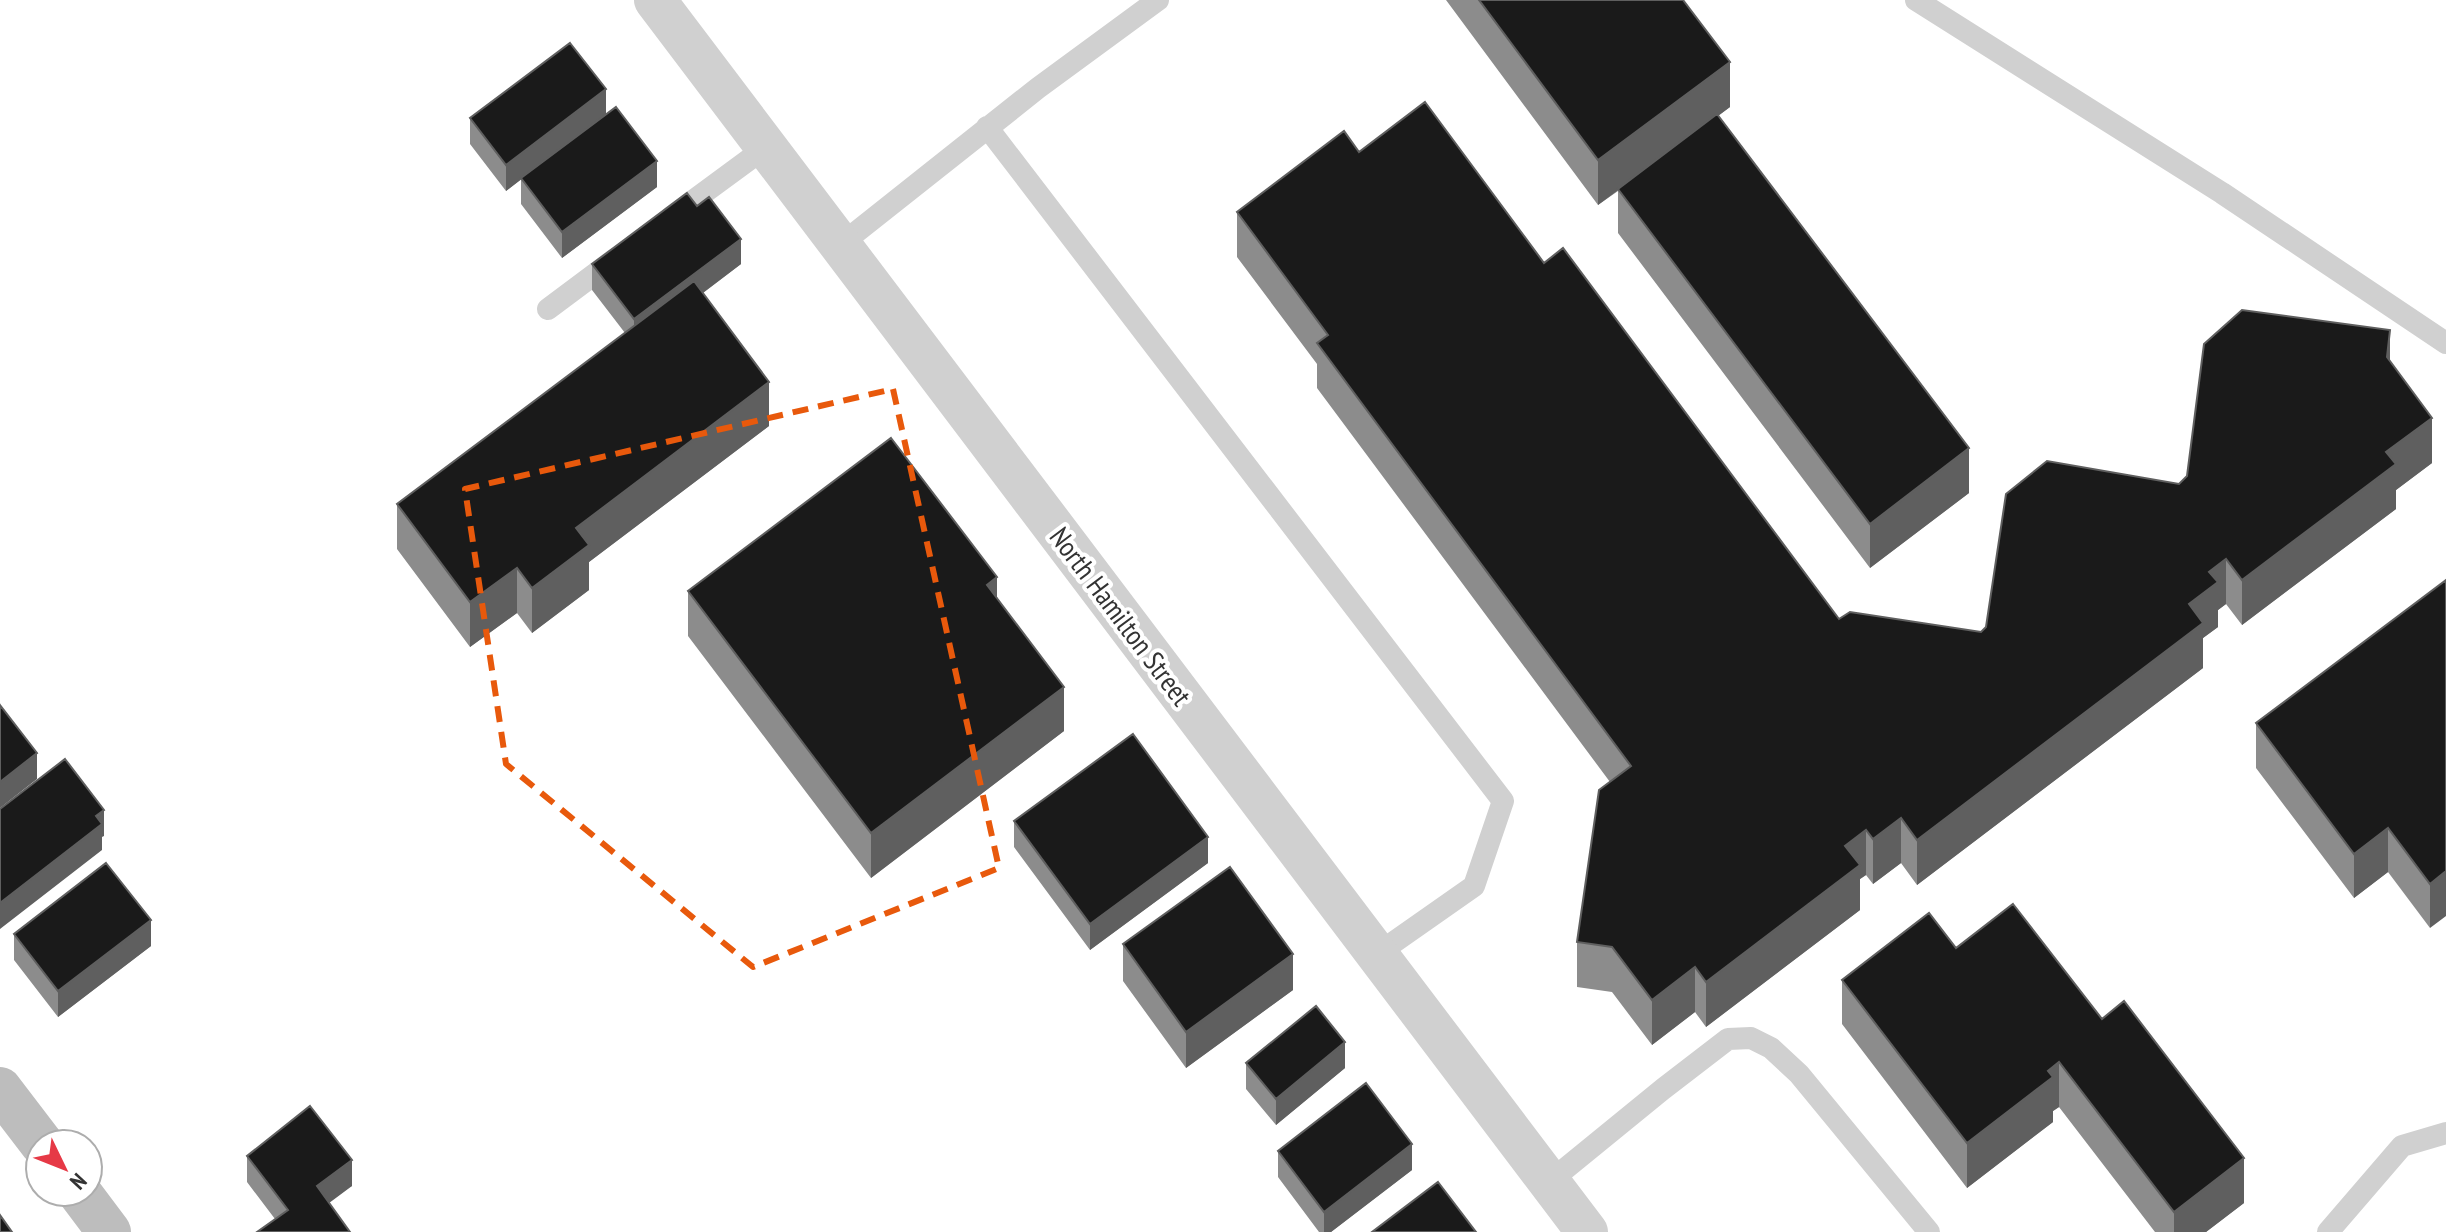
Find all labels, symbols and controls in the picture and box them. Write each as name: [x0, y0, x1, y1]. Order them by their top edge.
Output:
street label: North Hamilton Street: [1042, 519, 1200, 713]
north arrow: [24, 1128, 104, 1208]
text: N: [64, 1168, 93, 1196]

